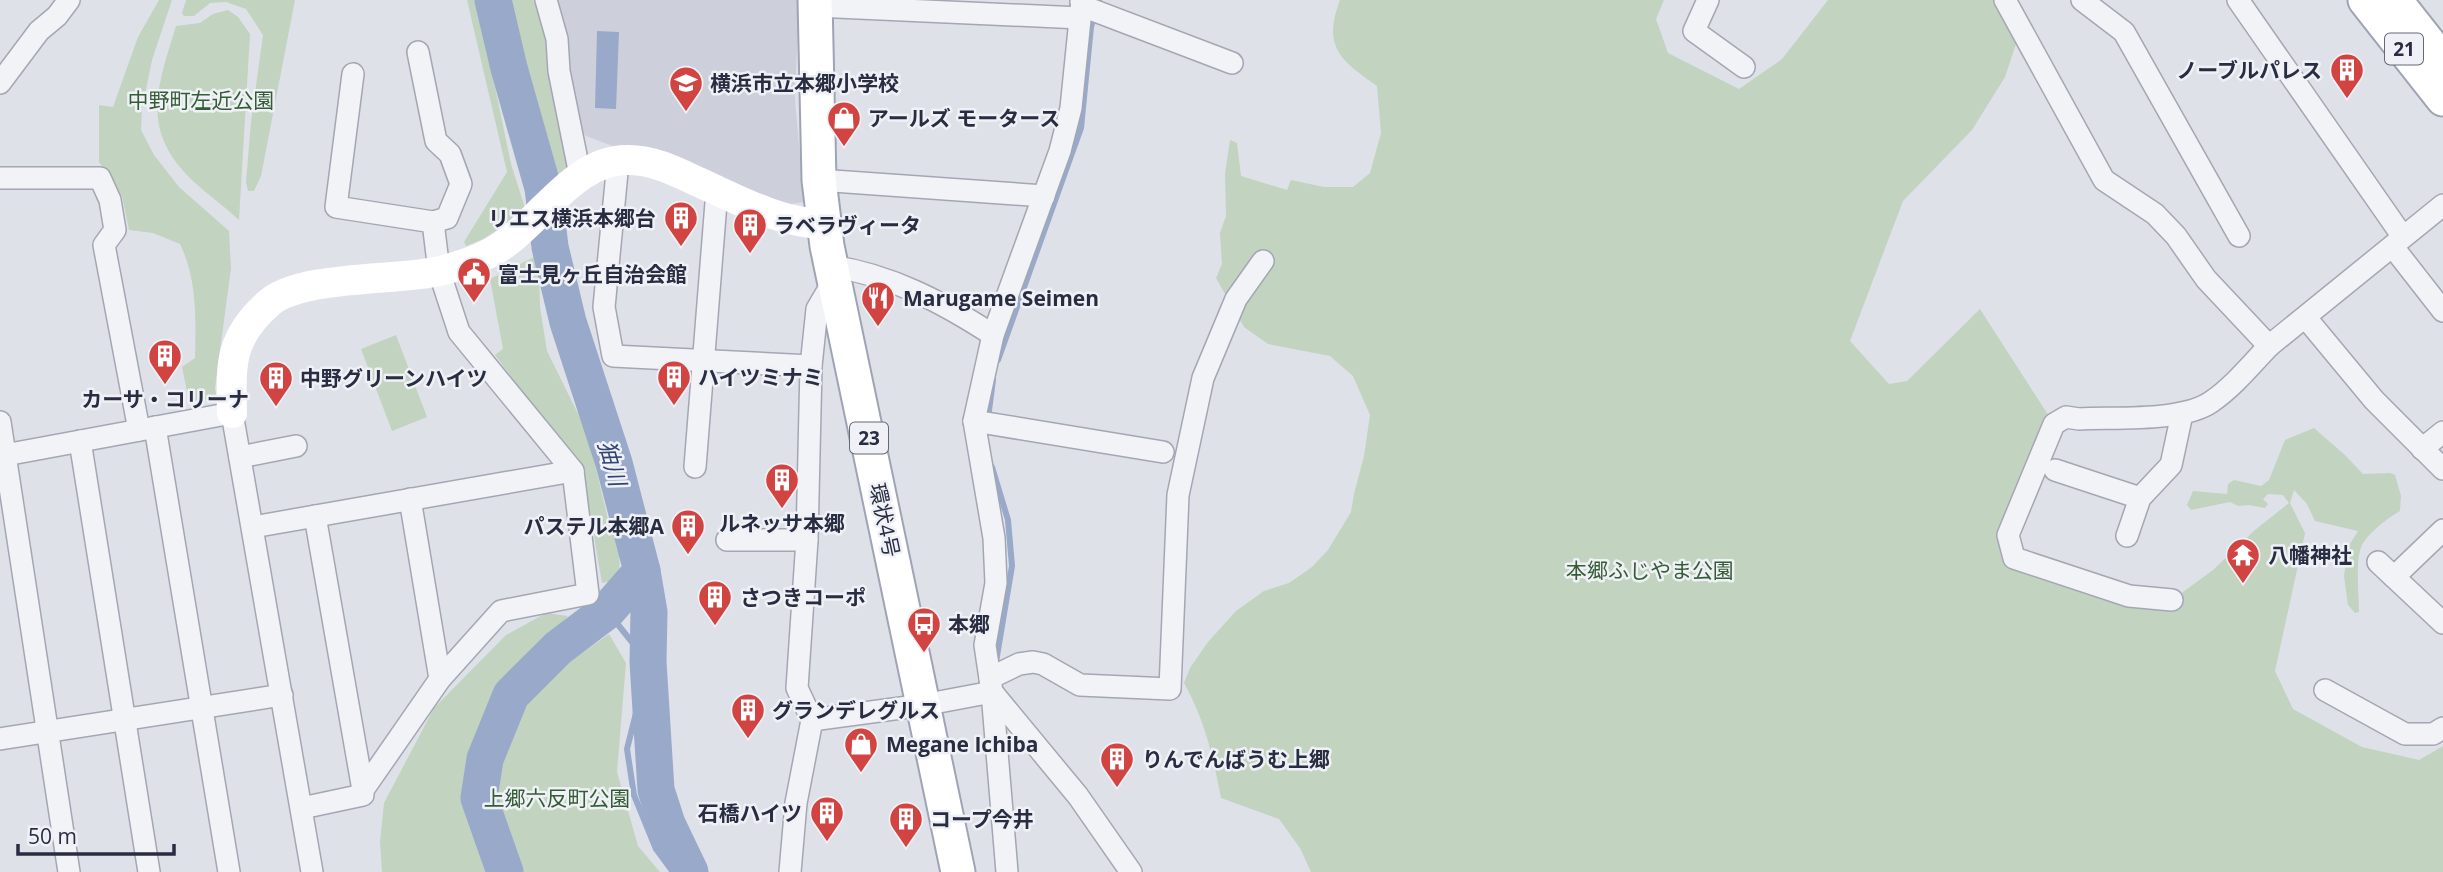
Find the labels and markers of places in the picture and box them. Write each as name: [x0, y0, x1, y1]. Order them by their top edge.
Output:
building icon: ノーブルパレス: [2328, 51, 2366, 100]
place label: ノーブルパレス: [2176, 56, 2322, 84]
school or university icon: 横浜市立本郷小学校: [667, 64, 705, 113]
place label: 横浜市立本郷小学校: [710, 69, 899, 97]
shop icon: アールズ モータース: [825, 99, 863, 148]
place label: アールズ モータース: [868, 104, 1060, 132]
building icon: リエス横浜本郷台: [662, 199, 700, 248]
place label: リエス横浜本郷台: [488, 204, 656, 232]
building icon: ラベラヴィータ: [731, 206, 769, 255]
place label: ラベラヴィータ: [774, 211, 921, 239]
public building icon: 富士見ヶ丘自治会館: [455, 255, 493, 304]
place label: 富士見ヶ丘自治会館: [498, 260, 687, 288]
restaurant icon: Marugame Seimen: [859, 279, 897, 328]
place label: Marugame Seimen: [903, 284, 1099, 312]
building icon: カーサ・コリーナ: [146, 337, 184, 386]
building icon: ハイツミナミ: [655, 358, 693, 407]
building icon: 中野グリーンハイツ: [257, 359, 295, 408]
place label: ハイツミナミ: [698, 363, 824, 391]
place label: 中野グリーンハイツ: [300, 364, 488, 392]
place label: カーサ・コリーナ: [81, 385, 249, 413]
building icon: ルネッサ本郷: [763, 461, 801, 510]
building icon: パステル本郷A: [669, 507, 707, 556]
place label: ルネッサ本郷: [719, 509, 845, 537]
place label: パステル本郷A: [524, 512, 664, 540]
temple icon: 八幡神社: [2224, 536, 2262, 585]
place label: 八幡神社: [2268, 541, 2352, 569]
building icon: さつきコーポ: [696, 578, 734, 627]
place label: さつきコーポ: [740, 583, 866, 611]
bus stop icon: 本郷: [905, 605, 943, 654]
place label: 本郷: [948, 610, 990, 638]
building icon: グランデレグルス: [729, 691, 767, 740]
place label: グランデレグルス: [772, 696, 940, 724]
shop icon: Megane Ichiba: [842, 725, 880, 774]
place label: Megane Ichiba: [886, 730, 1038, 758]
building icon: りんでんばうむ上郷: [1098, 740, 1136, 789]
place label: りんでんばうむ上郷: [1142, 745, 1330, 773]
building icon: 石橋ハイツ: [808, 794, 846, 843]
place label: 石橋ハイツ: [697, 799, 802, 827]
building icon: コープ今井: [887, 800, 925, 849]
place label: コープ今井: [930, 805, 1034, 833]

